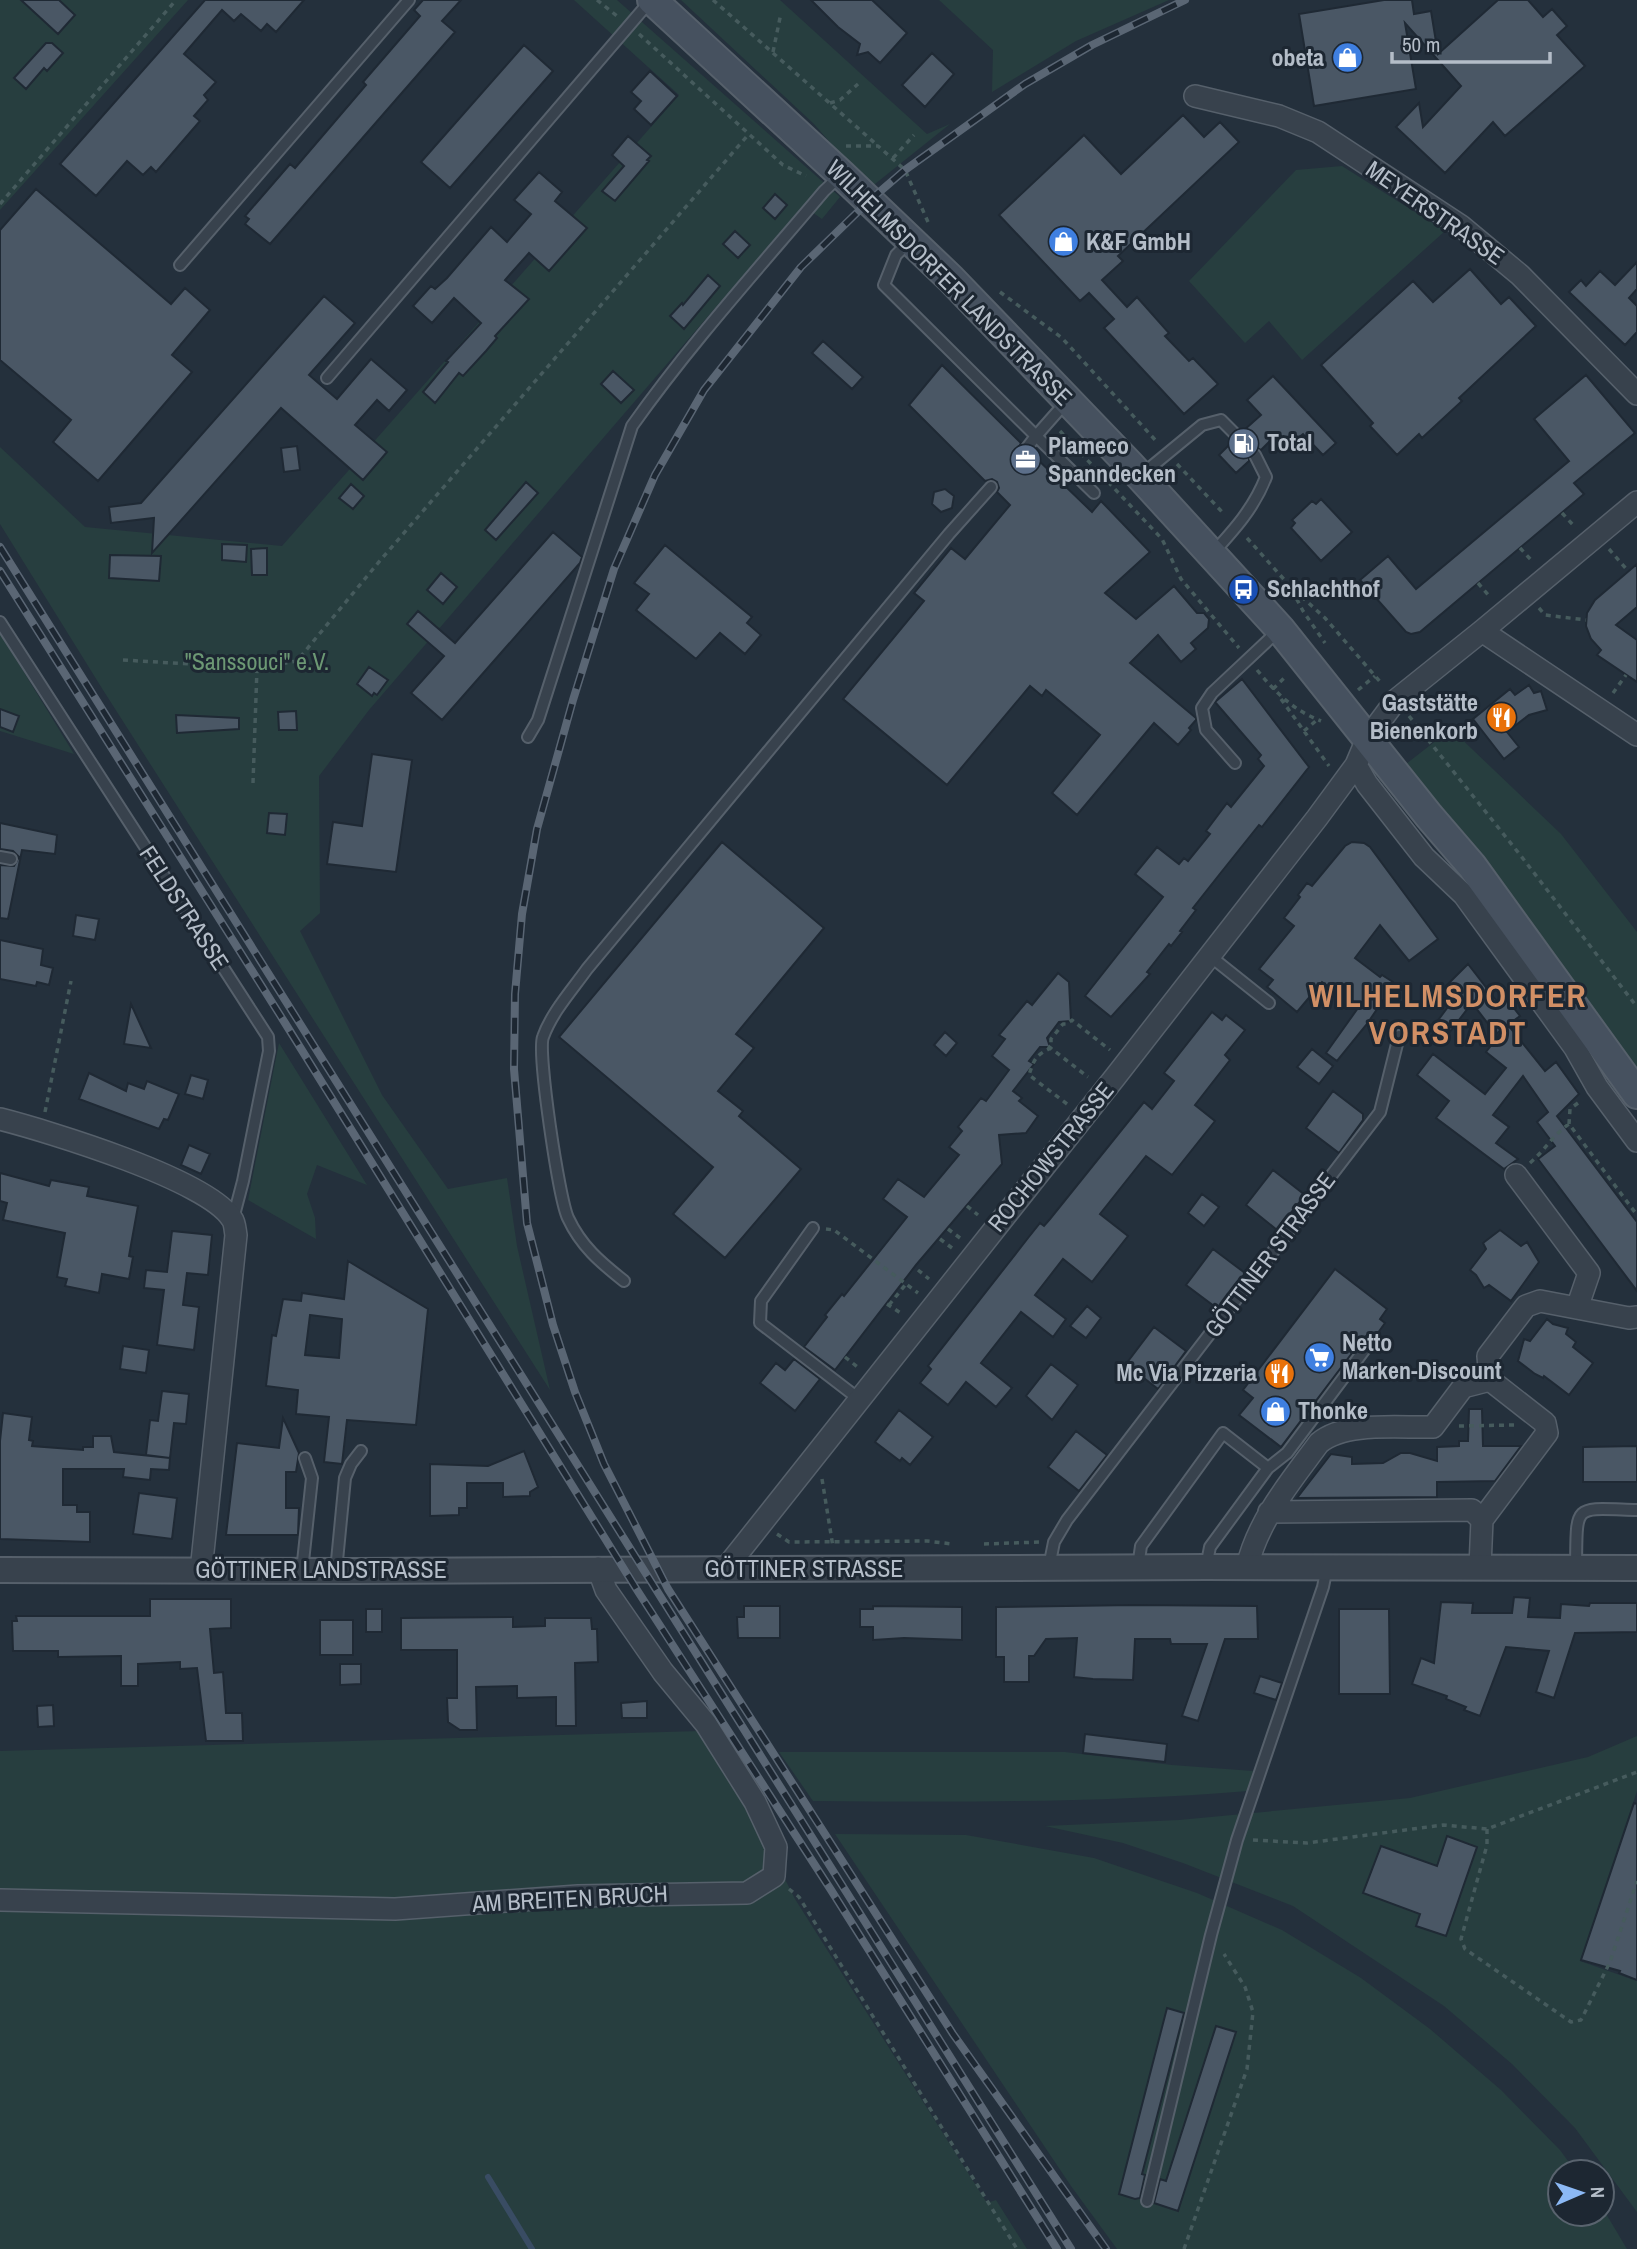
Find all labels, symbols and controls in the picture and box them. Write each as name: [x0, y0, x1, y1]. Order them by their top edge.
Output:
scale bar: [1392, 21, 1550, 65]
text: 50 m: [1402, 30, 1440, 59]
place label: obeta: [1272, 41, 1324, 73]
shop icon: obeta: [1330, 41, 1364, 75]
street label: WILHELMSDORFER LANDSTRASSE: [820, 152, 1080, 412]
street label: MEYERSTRASSE: [1360, 153, 1511, 272]
shop icon: K&F GmbH: [1046, 225, 1080, 259]
place label: K&F GmbH: [1086, 225, 1191, 257]
fuel station icon: Total: [1227, 426, 1261, 460]
place label: Total: [1267, 426, 1313, 458]
place label: Plameco Spanndecken: [1048, 429, 1176, 489]
office icon: Plameco Spanndecken: [1008, 443, 1042, 477]
bus stop icon: Schlachthof: [1227, 572, 1261, 606]
place label: Schlachthof: [1267, 572, 1380, 604]
park label: "Sanssouci" e.V.: [185, 645, 329, 677]
place label: Gaststätte Bienenkorb: [1370, 686, 1478, 746]
restaurant icon: Gaststätte Bienenkorb: [1484, 700, 1518, 734]
street label: FELDSTRASSE: [133, 839, 237, 976]
district label: WILHELMSDORFER VORSTADT: [1309, 974, 1587, 1054]
street label: ROCHOWSTRASSE: [980, 1075, 1120, 1238]
street label: GÖTTINER STRASSE: [1197, 1165, 1342, 1344]
place label: Netto Marken-Discount: [1342, 1326, 1502, 1386]
supermarket icon: Netto Marken-Discount: [1302, 1340, 1336, 1374]
place label: Mc Via Pizzeria: [1116, 1356, 1257, 1388]
restaurant icon: Mc Via Pizzeria: [1263, 1356, 1297, 1390]
shop icon: Thonke: [1258, 1394, 1292, 1428]
place label: Thonke: [1298, 1394, 1368, 1426]
street label: GÖTTINER STRASSE: [704, 1552, 904, 1584]
street label: GÖTTINER LANDSTRASSE: [195, 1553, 447, 1585]
street label: AM BREITEN BRUCH: [470, 1877, 669, 1919]
north arrow: [1546, 2158, 1616, 2228]
text: N: [1585, 2186, 1611, 2198]

